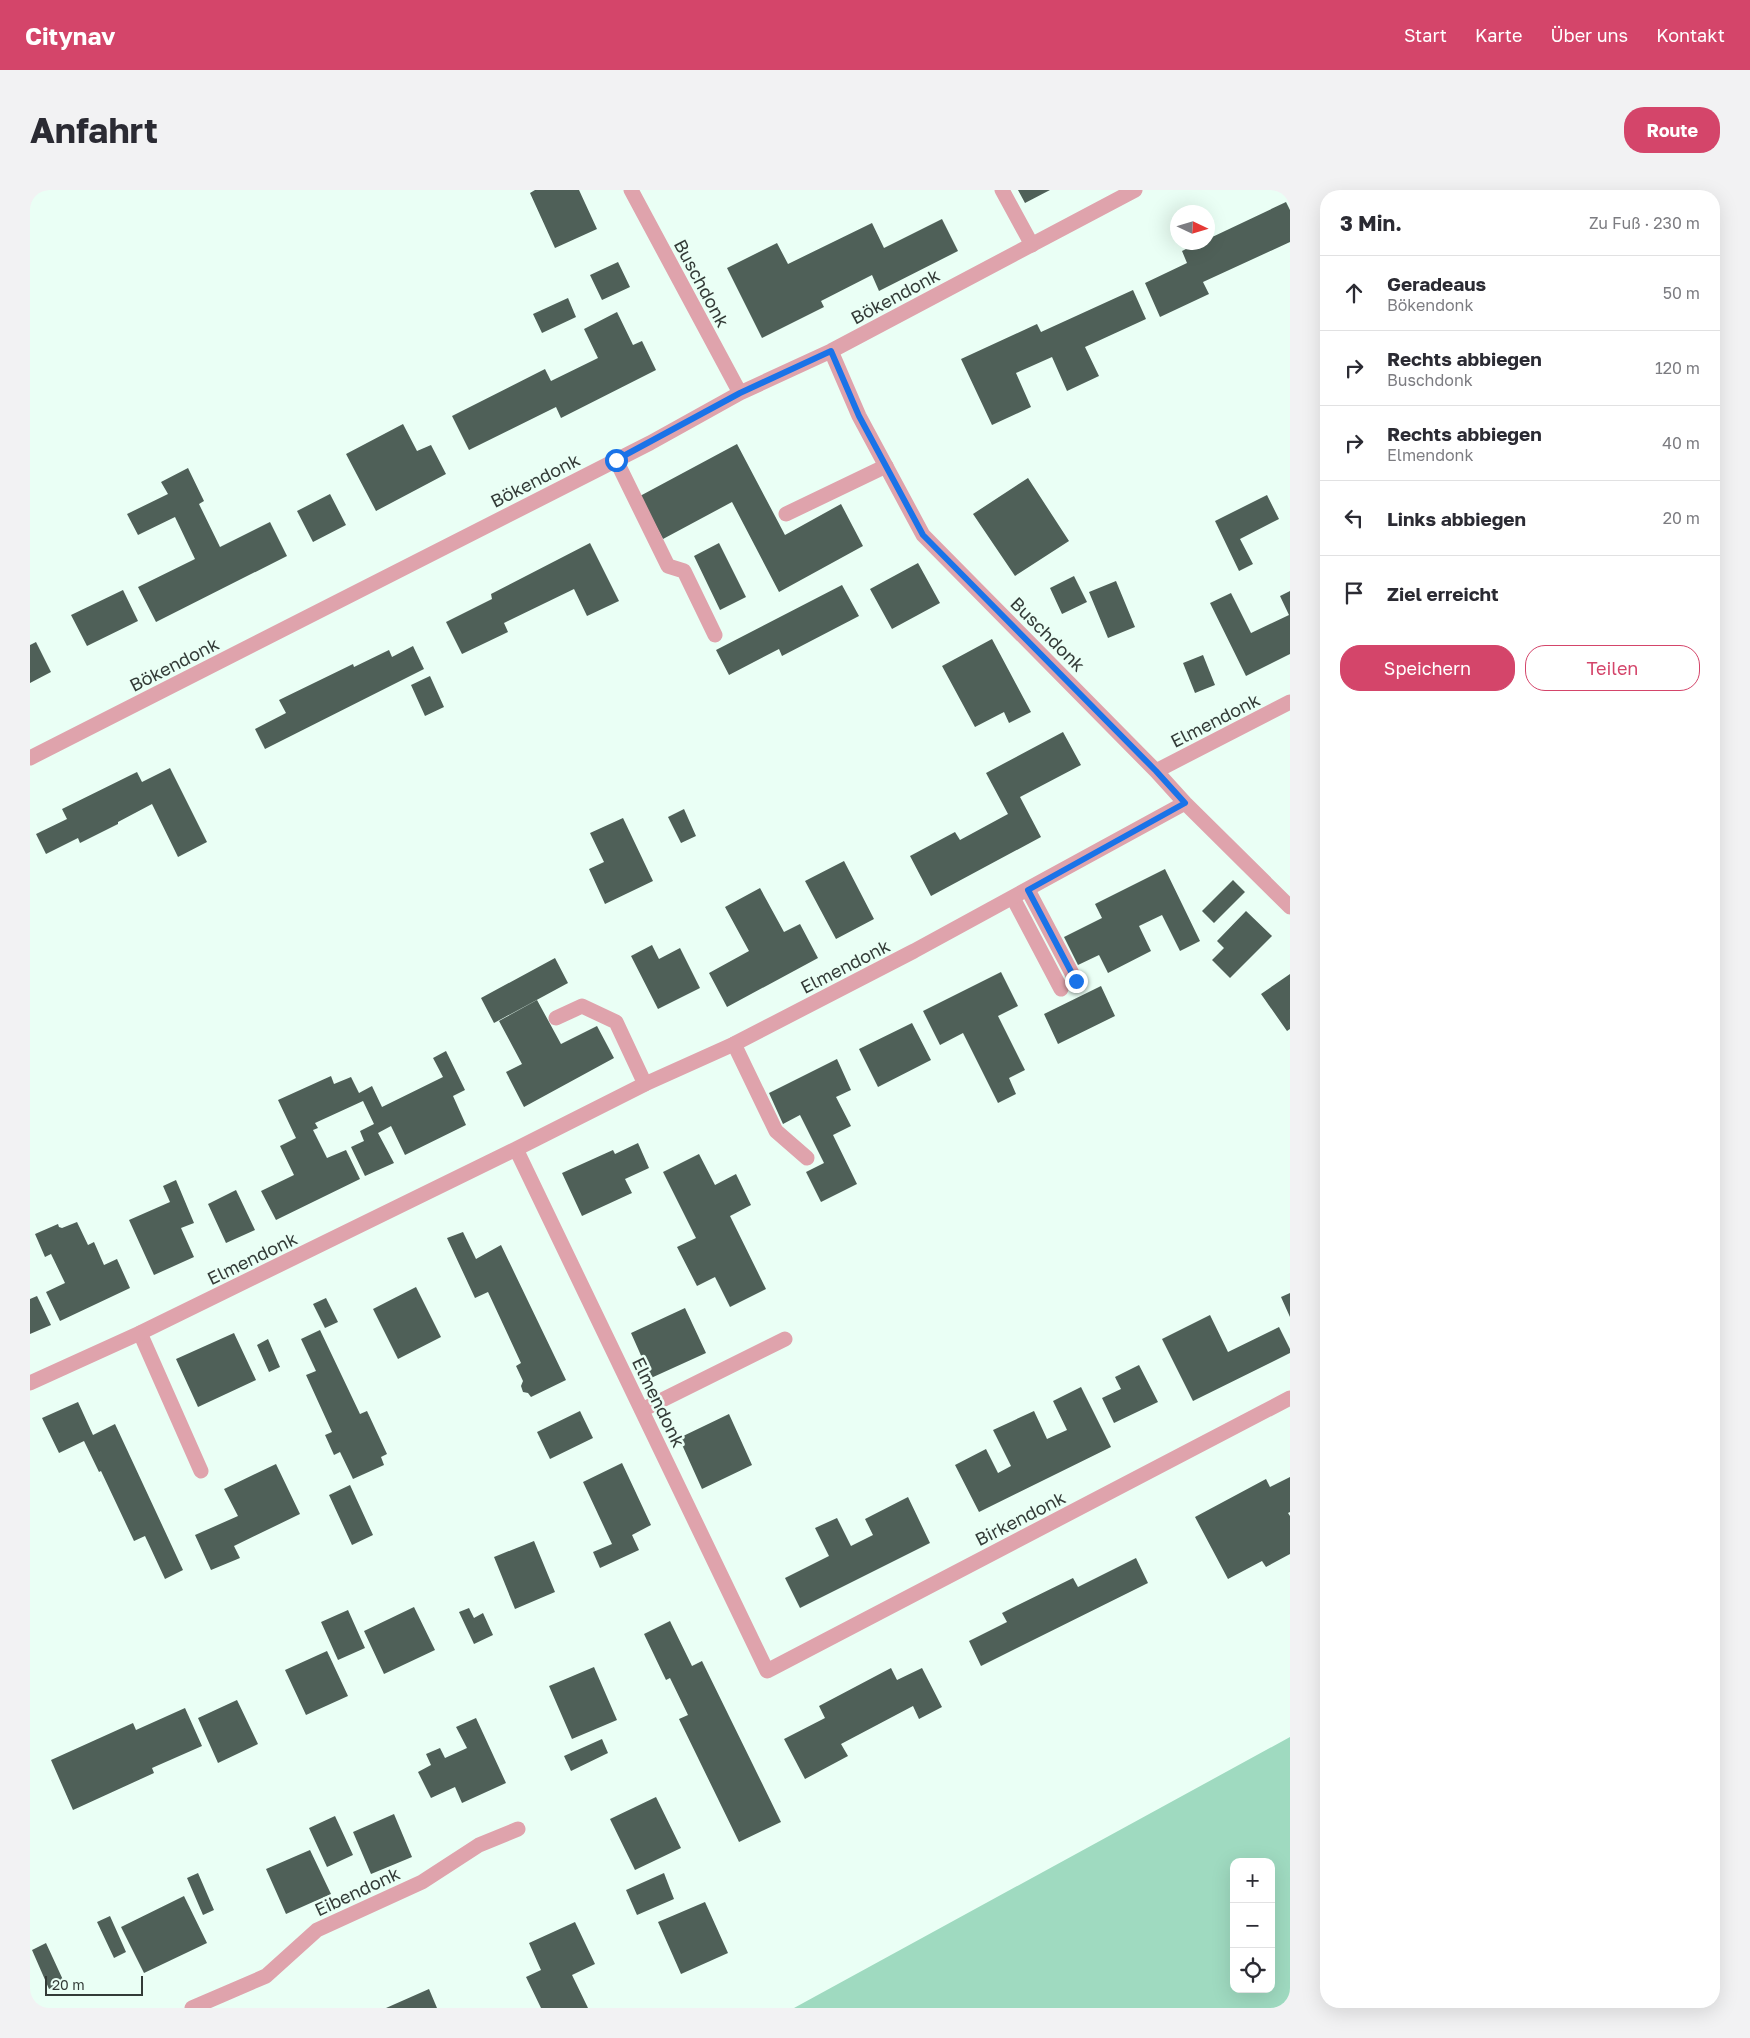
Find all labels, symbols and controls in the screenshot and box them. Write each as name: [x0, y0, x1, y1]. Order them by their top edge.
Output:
text: Citynav: [25, 21, 115, 50]
text: Start: [1404, 24, 1447, 46]
text: Karte: [1475, 24, 1522, 46]
text: Über uns: [1550, 24, 1628, 46]
text: Kontakt: [1656, 24, 1725, 46]
button: Route: [1624, 107, 1720, 153]
text: Anfahrt: [30, 109, 158, 151]
north arrow: [1170, 205, 1215, 250]
text: 3 Min.: [1340, 210, 1402, 236]
text: Zu Fuß · 230 m: [1589, 213, 1700, 233]
street label: Buschdonk: [670, 235, 734, 331]
street label: Bökendonk: [847, 263, 943, 329]
text: Geradeaus: [1387, 272, 1486, 295]
icon: ahead: [1340, 279, 1368, 307]
text: 50 m: [1663, 283, 1700, 303]
text: Bökendonk: [1387, 295, 1473, 315]
text: Rechts abbiegen: [1387, 347, 1542, 370]
icon: right: [1340, 354, 1368, 382]
text: 120 m: [1655, 358, 1700, 378]
text: Buschdonk: [1387, 370, 1473, 390]
text: Rechts abbiegen: [1387, 422, 1542, 445]
icon: right: [1340, 429, 1368, 457]
text: 40 m: [1662, 433, 1700, 453]
text: Elmendonk: [1387, 445, 1473, 465]
street label: Bökendonk: [487, 448, 583, 512]
route start: [605, 449, 628, 472]
icon: left: [1340, 504, 1368, 532]
text: Links abbiegen: [1387, 507, 1526, 530]
text: 20 m: [1663, 508, 1700, 528]
icon: arrive: [1340, 579, 1368, 607]
text: Ziel erreicht: [1387, 582, 1499, 605]
street label: Buschdonk: [1006, 592, 1090, 676]
street label: Bökendonk: [126, 632, 222, 696]
button: Speichern: [1340, 645, 1515, 691]
button: Teilen: [1525, 645, 1700, 691]
street label: Elmendonk: [1167, 688, 1263, 752]
street label: Elmendonk: [797, 934, 893, 998]
route end: [1065, 970, 1088, 993]
street label: Elmendonk: [203, 1227, 301, 1289]
street label: Elmendonk: [628, 1353, 690, 1451]
street label: Birkendonk: [971, 1486, 1069, 1550]
map controls: [1230, 1858, 1275, 1993]
button: +: [1230, 1858, 1275, 1903]
street label: Eibendonk: [311, 1862, 403, 1920]
button: −: [1230, 1903, 1275, 1948]
button: locate: [1230, 1948, 1275, 1993]
scale bar: [45, 1973, 142, 1996]
text: 20 m: [52, 1976, 85, 1993]

